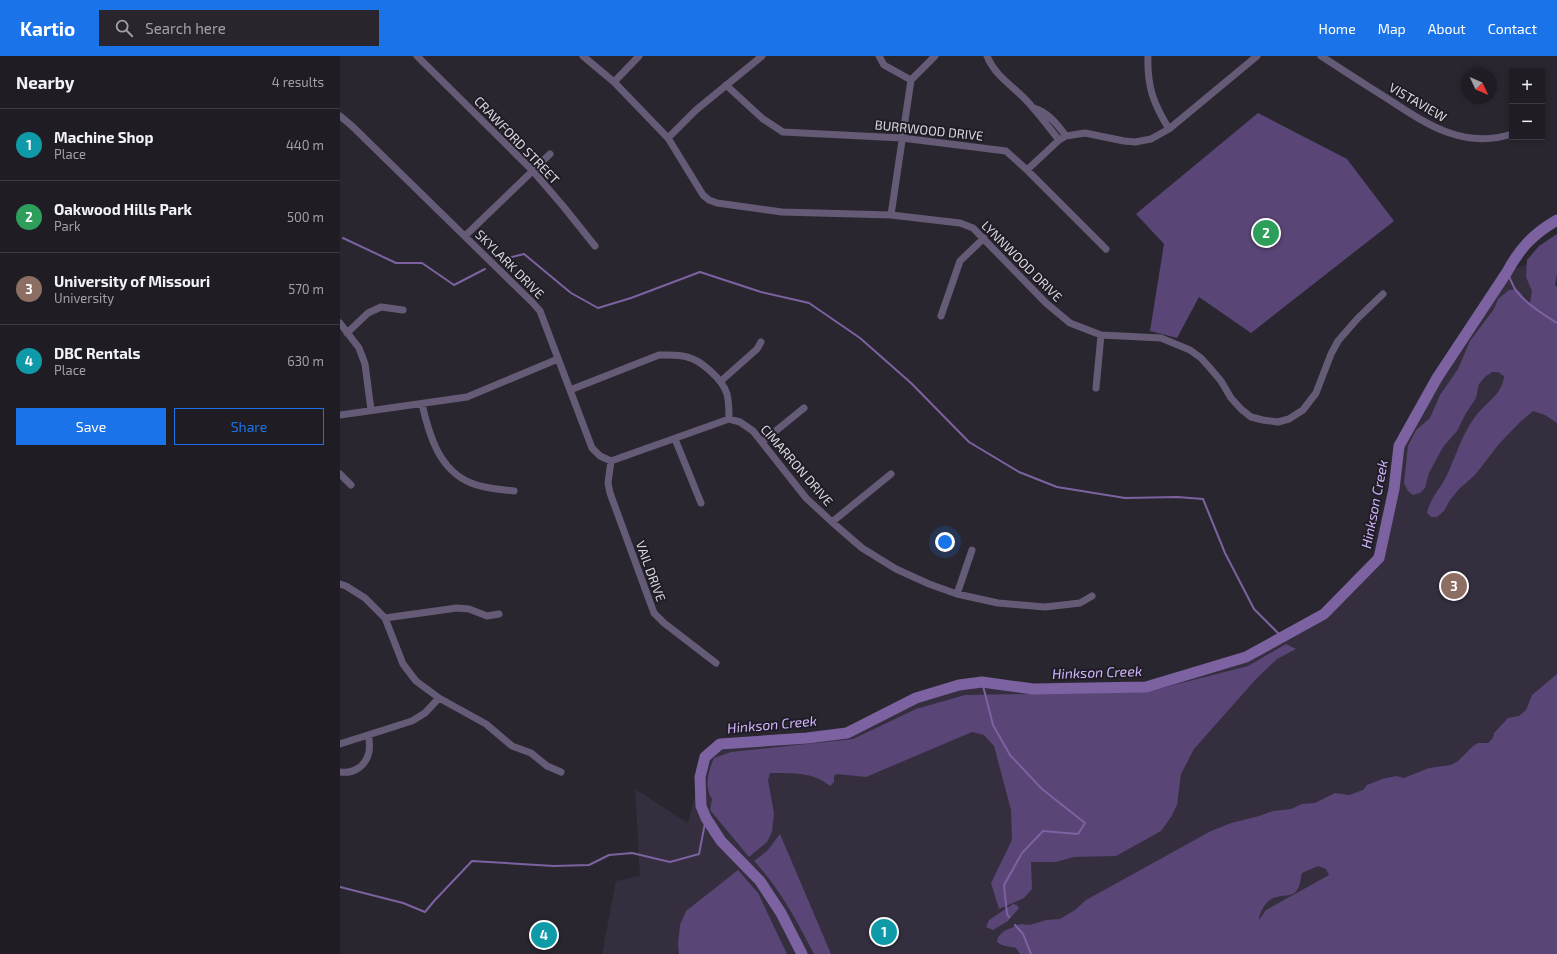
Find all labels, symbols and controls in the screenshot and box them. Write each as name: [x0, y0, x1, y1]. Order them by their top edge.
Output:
search box: [99, 10, 379, 46]
text: Kartio: [20, 17, 75, 40]
icon: search: [113, 17, 135, 39]
text: Search here: [145, 19, 226, 37]
text: Home: [1319, 20, 1356, 37]
text: Map: [1378, 20, 1406, 37]
text: About: [1428, 20, 1466, 37]
text: Contact: [1488, 20, 1537, 37]
north arrow: [1461, 68, 1497, 104]
map controls: [1509, 68, 1545, 140]
button: +: [1509, 68, 1545, 104]
text: Nearby: [16, 72, 74, 92]
text: 4 results: [272, 74, 324, 90]
street label: VISTAVIEW: [1386, 79, 1450, 125]
street label: CRAWFORD STREET: [471, 93, 563, 187]
button: −: [1509, 104, 1545, 140]
street label: BURRWOOD DRIVE: [874, 116, 984, 144]
text: Machine Shop: [54, 128, 153, 146]
text: 1: [26, 137, 32, 153]
text: 440 m: [286, 137, 324, 153]
text: Place: [54, 146, 86, 162]
text: Oakwood Hills Park: [54, 200, 192, 218]
text: 2: [25, 209, 33, 225]
text: 500 m: [287, 209, 324, 225]
street label: LYNNWOOD DRIVE: [978, 217, 1066, 305]
text: Park: [54, 218, 81, 234]
pin: 2: [1253, 218, 1279, 248]
street label: SKYLARK DRIVE: [472, 226, 548, 302]
text: University of Missouri: [54, 272, 210, 290]
text: 3: [25, 281, 33, 297]
text: 570 m: [288, 281, 324, 297]
text: University: [54, 290, 114, 306]
text: DBC Rentals: [54, 344, 141, 362]
text: 4: [25, 353, 33, 369]
text: 630 m: [287, 353, 324, 369]
text: Place: [54, 362, 86, 378]
button: Save: [16, 408, 166, 445]
button: Share: [174, 408, 324, 445]
street label: CIMARRON DRIVE: [757, 421, 837, 509]
water label: Hinkson Creek: [1357, 458, 1391, 550]
your location: [935, 532, 955, 552]
street label: VAIL DRIVE: [633, 538, 669, 604]
pin: 3: [1441, 571, 1467, 601]
water label: Hinkson Creek: [1052, 662, 1142, 682]
water label: Hinkson Creek: [726, 712, 818, 736]
pin: 1: [871, 917, 897, 947]
pin: 4: [531, 920, 557, 950]

